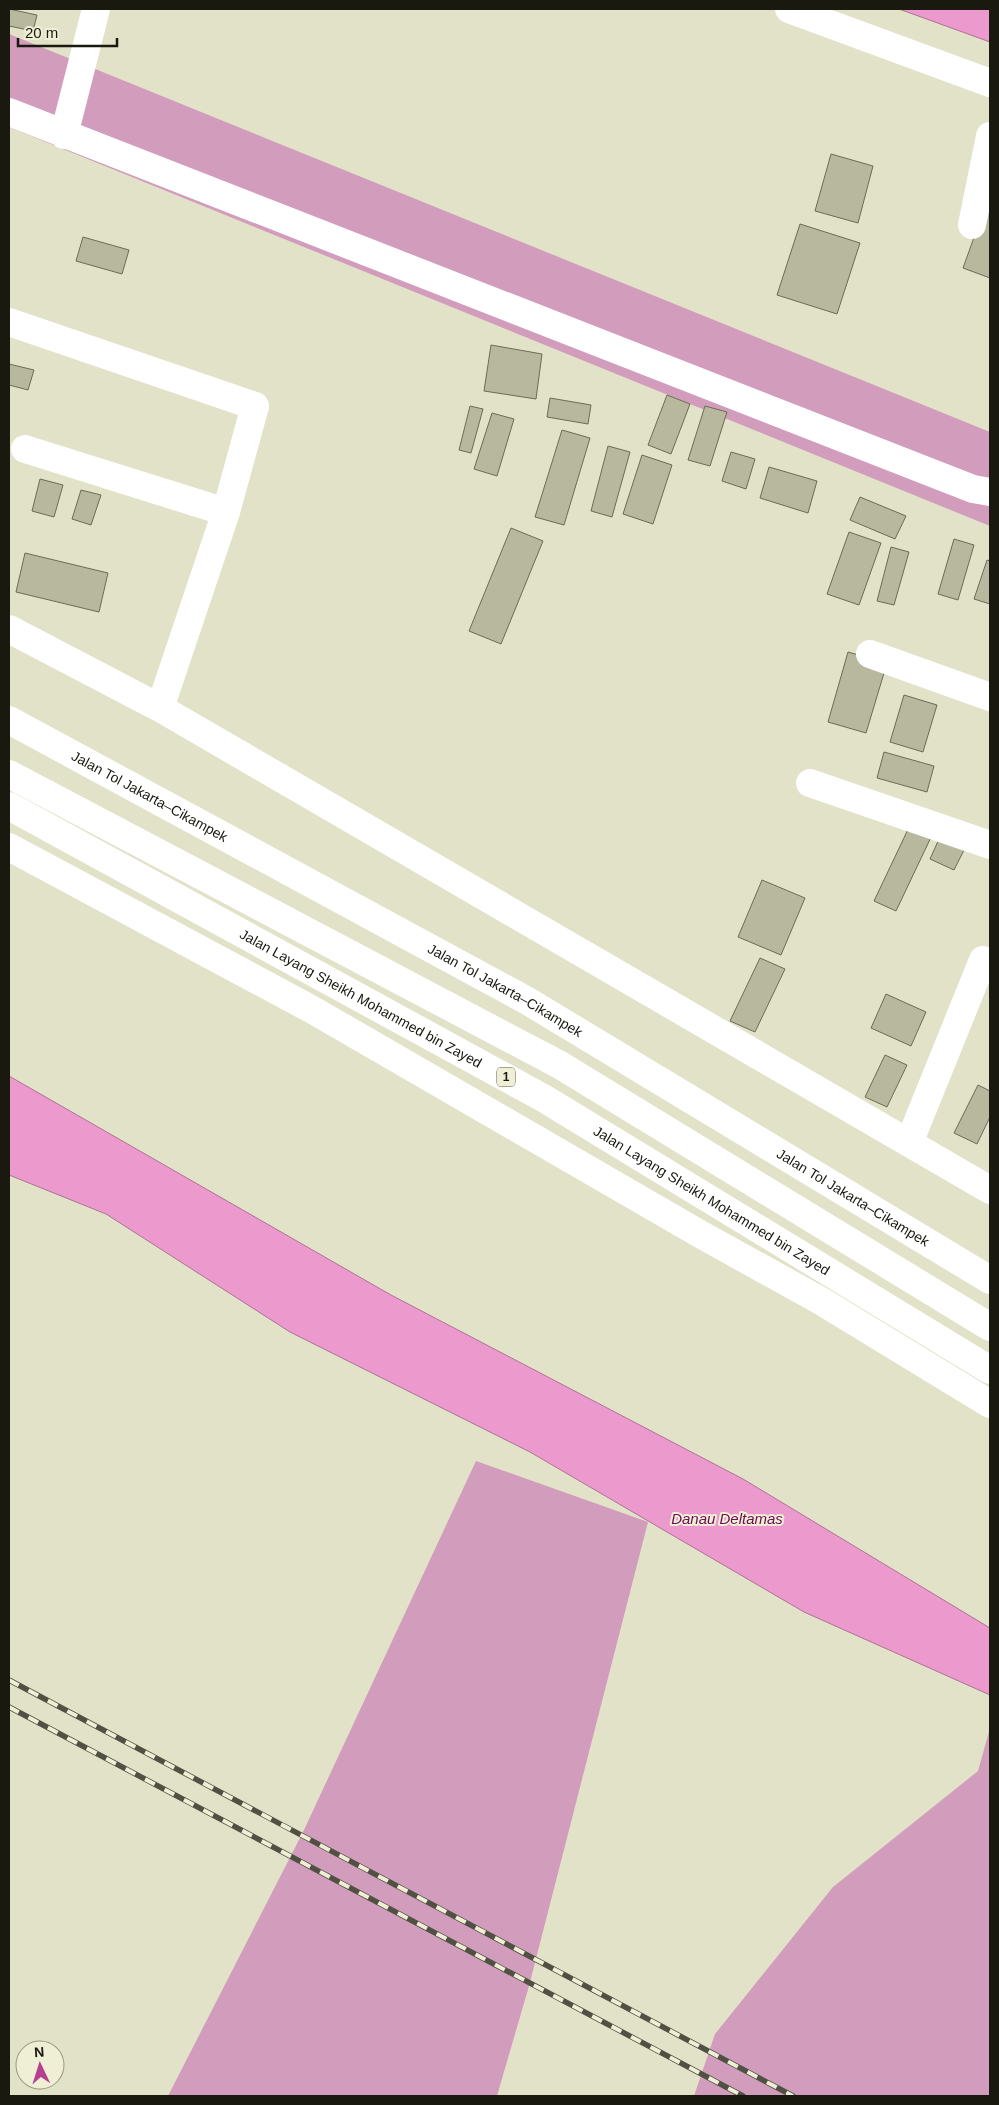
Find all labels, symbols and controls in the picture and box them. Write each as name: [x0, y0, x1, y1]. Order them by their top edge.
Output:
scale bar: [18, 15, 116, 47]
text: 20 m: [25, 24, 58, 41]
street label: Jalan Tol Jakarta–Cikampek: [69, 747, 231, 845]
street label: Jalan Layang Sheikh Mohammed bin Zayed: [237, 926, 485, 1071]
street label: Jalan Tol Jakarta–Cikampek: [425, 940, 586, 1041]
road number: 1: [497, 1068, 515, 1086]
street label: Jalan Layang Sheikh Mohammed bin Zayed: [591, 1123, 833, 1278]
street label: Jalan Tol Jakarta–Cikampek: [774, 1145, 933, 1250]
water label: Danau Deltamas: [671, 1510, 783, 1527]
north arrow: [15, 2040, 65, 2090]
text: N: [33, 2044, 45, 2060]

